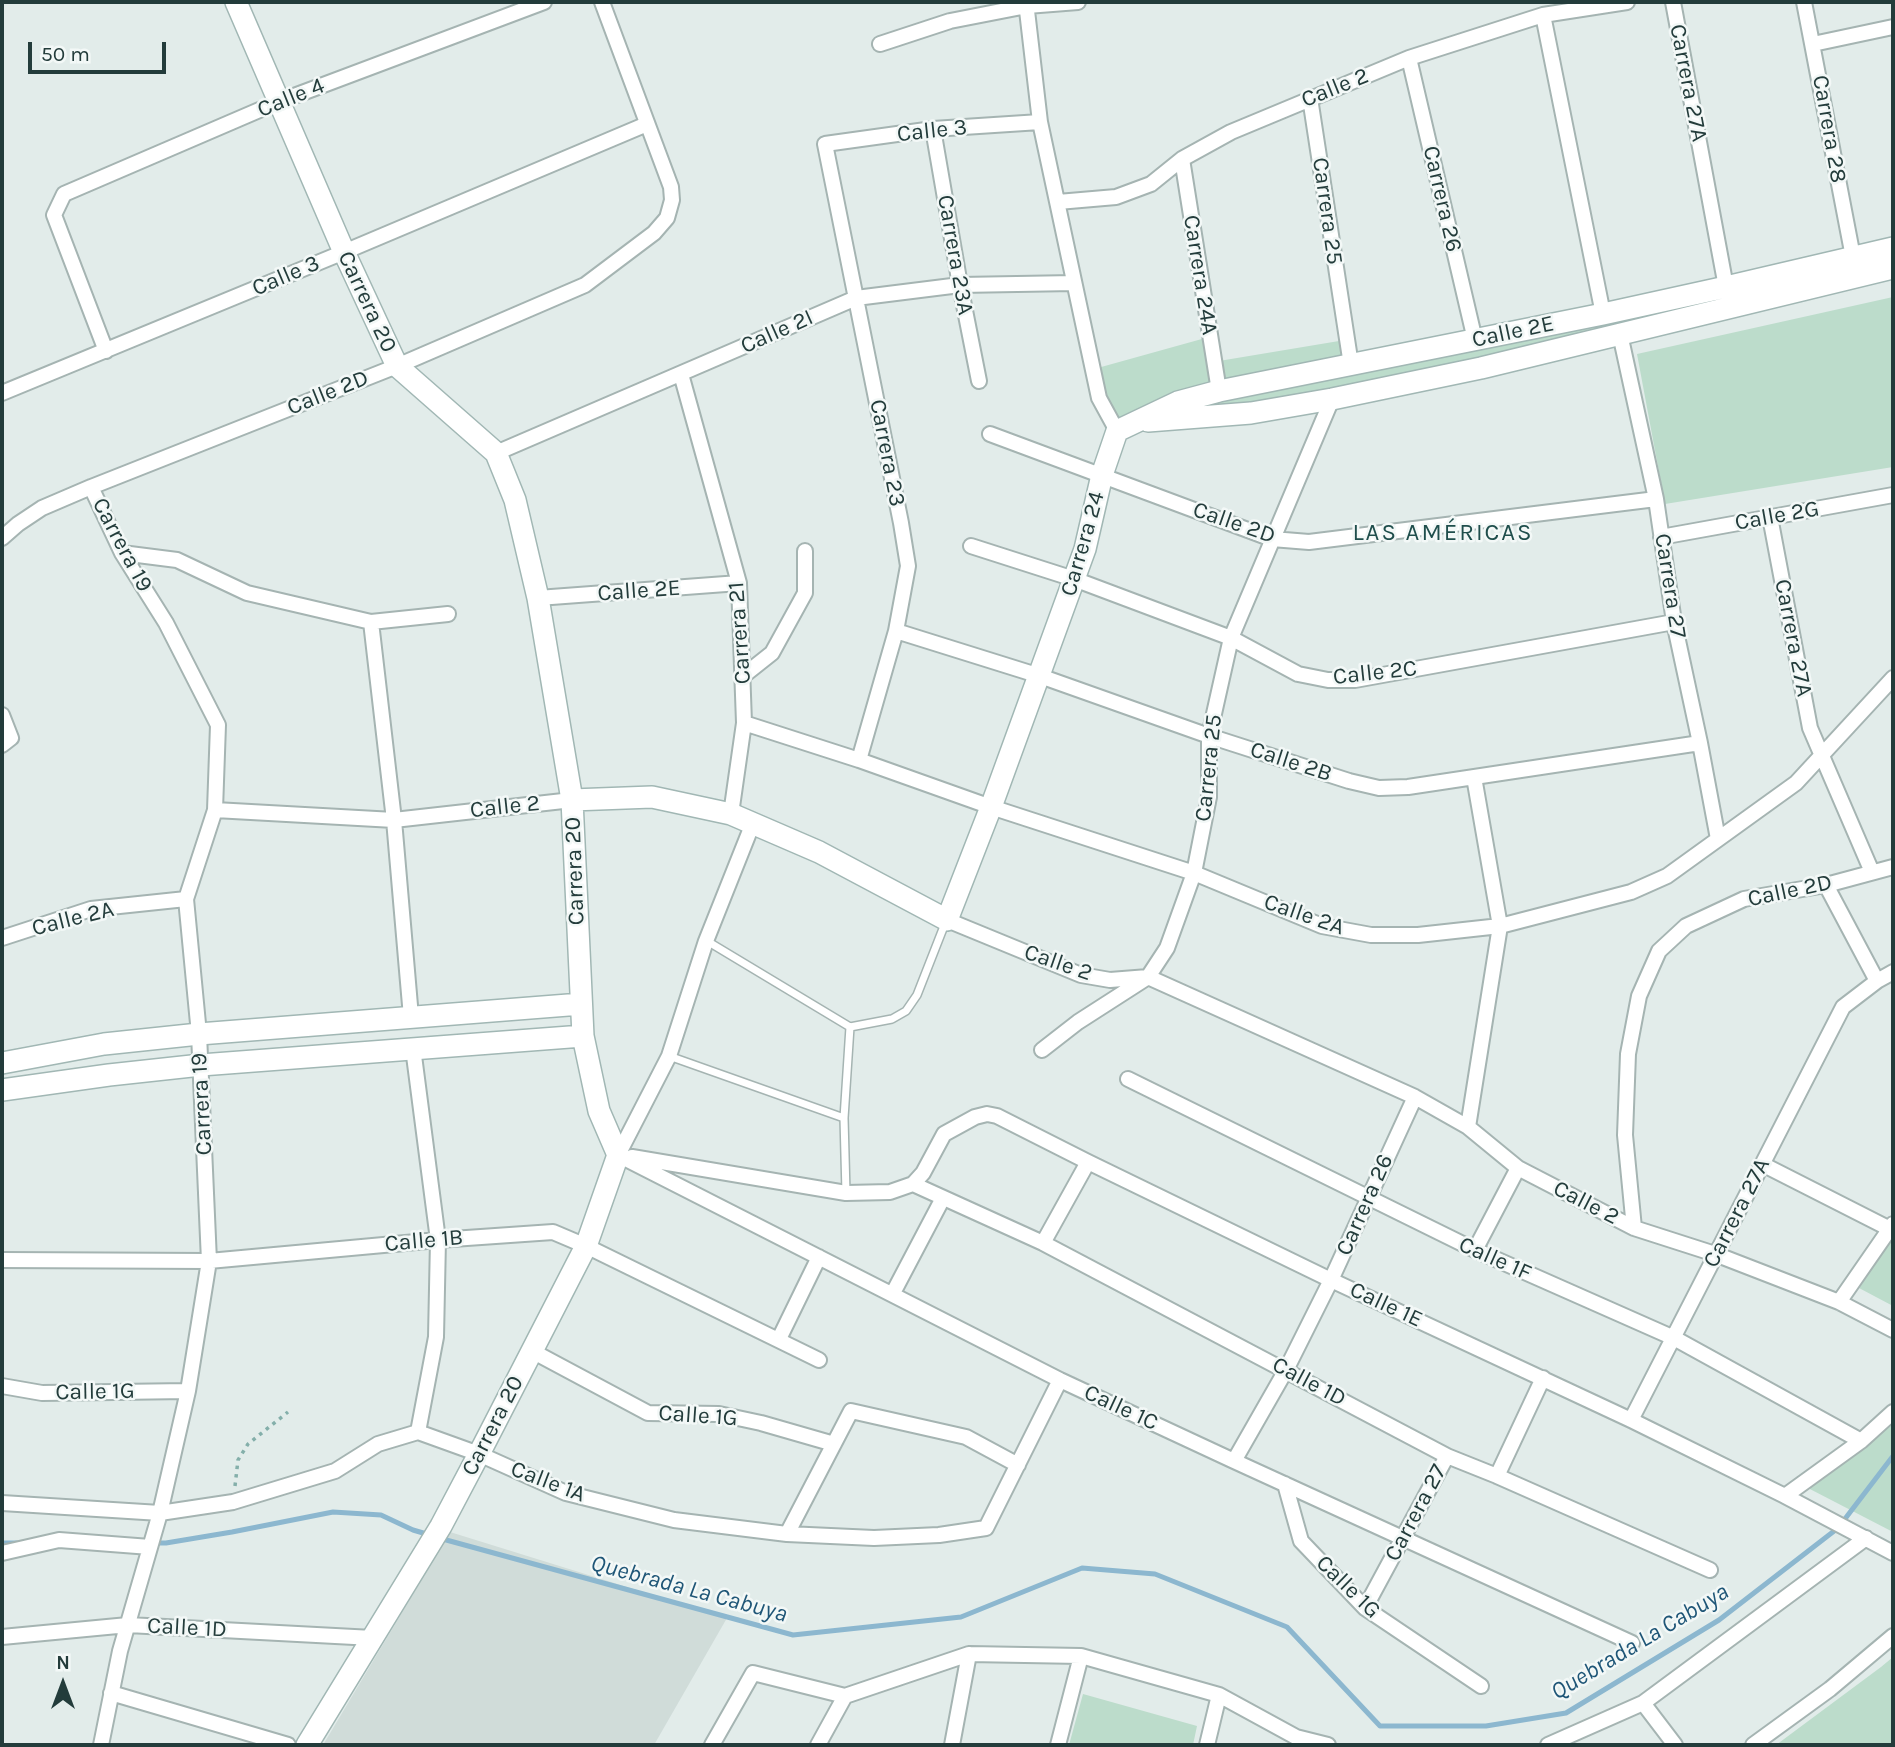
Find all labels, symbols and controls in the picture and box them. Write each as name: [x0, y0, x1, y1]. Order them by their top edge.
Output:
street label: Carrera 27A: [1663, 22, 1713, 144]
scale bar: [32, 28, 170, 72]
text: 50 m: [41, 42, 90, 66]
street label: Calle 2: [1297, 62, 1373, 114]
street label: Calle 4: [253, 72, 329, 124]
street label: Carrera 28: [1806, 73, 1852, 185]
street label: Calle 3: [896, 114, 968, 148]
street label: Carrera 26: [1416, 143, 1468, 255]
street label: Carrera 25: [1306, 156, 1348, 266]
street label: Carrera 23A: [931, 193, 979, 317]
street label: Carrera 24A: [1177, 213, 1223, 337]
street label: Carrera 20: [332, 247, 402, 357]
street label: Calle 3: [248, 250, 324, 302]
street label: Calle 2I: [736, 304, 818, 360]
street label: Calle 2E: [1469, 310, 1557, 354]
street label: Calle 2D: [283, 364, 373, 422]
street label: Carrera 23: [863, 397, 911, 509]
street label: Carrera 24: [1055, 488, 1111, 600]
street label: Carrera 19: [86, 493, 158, 597]
street label: Calle 2G: [1733, 495, 1821, 537]
street label: Calle 2D: [1189, 496, 1279, 550]
district label: LAS AMÉRICAS: [1354, 519, 1532, 547]
street label: Carrera 27: [1648, 532, 1692, 640]
street label: Calle 2E: [597, 574, 681, 608]
street label: Carrera 27A: [1768, 577, 1818, 699]
street label: Carrera 21: [723, 581, 757, 685]
street label: Calle 2C: [1332, 655, 1418, 691]
street label: Carrera 25: [1190, 713, 1228, 823]
street label: Calle 2B: [1247, 736, 1335, 788]
street label: Calle 2: [469, 790, 541, 824]
street label: Carrera 20: [559, 816, 591, 926]
street label: Calle 2D: [1745, 869, 1835, 913]
street label: Calle 2A: [1260, 888, 1348, 942]
street label: Calle 2A: [29, 896, 117, 942]
street label: Calle 2: [1020, 939, 1096, 987]
street label: Carrera 19: [186, 1052, 218, 1156]
street label: Carrera 26: [1330, 1150, 1400, 1260]
street label: Carrera 27A: [1698, 1154, 1776, 1272]
street label: Calle 2: [1548, 1175, 1624, 1231]
street label: Calle 1B: [384, 1224, 464, 1258]
street label: Calle 1F: [1454, 1231, 1536, 1287]
street label: Calle 1E: [1345, 1276, 1427, 1334]
street label: Calle 1D: [1267, 1351, 1351, 1413]
street label: Carrera 20: [456, 1371, 530, 1481]
street label: Calle 1G: [55, 1378, 135, 1406]
street label: Calle 1C: [1080, 1379, 1162, 1437]
street label: Calle 1G: [657, 1399, 739, 1433]
street label: Calle 1A: [507, 1455, 589, 1509]
street label: Carrera 27: [1379, 1460, 1453, 1566]
water label: Quebrada La Cabuya: [588, 1549, 790, 1629]
street label: Calle 1G: [1310, 1550, 1386, 1624]
water label: Quebrada La Cabuya: [1546, 1578, 1734, 1706]
street label: Calle 1D: [146, 1612, 228, 1644]
north arrow: [28, 1649, 98, 1719]
text: N: [56, 1652, 70, 1674]

